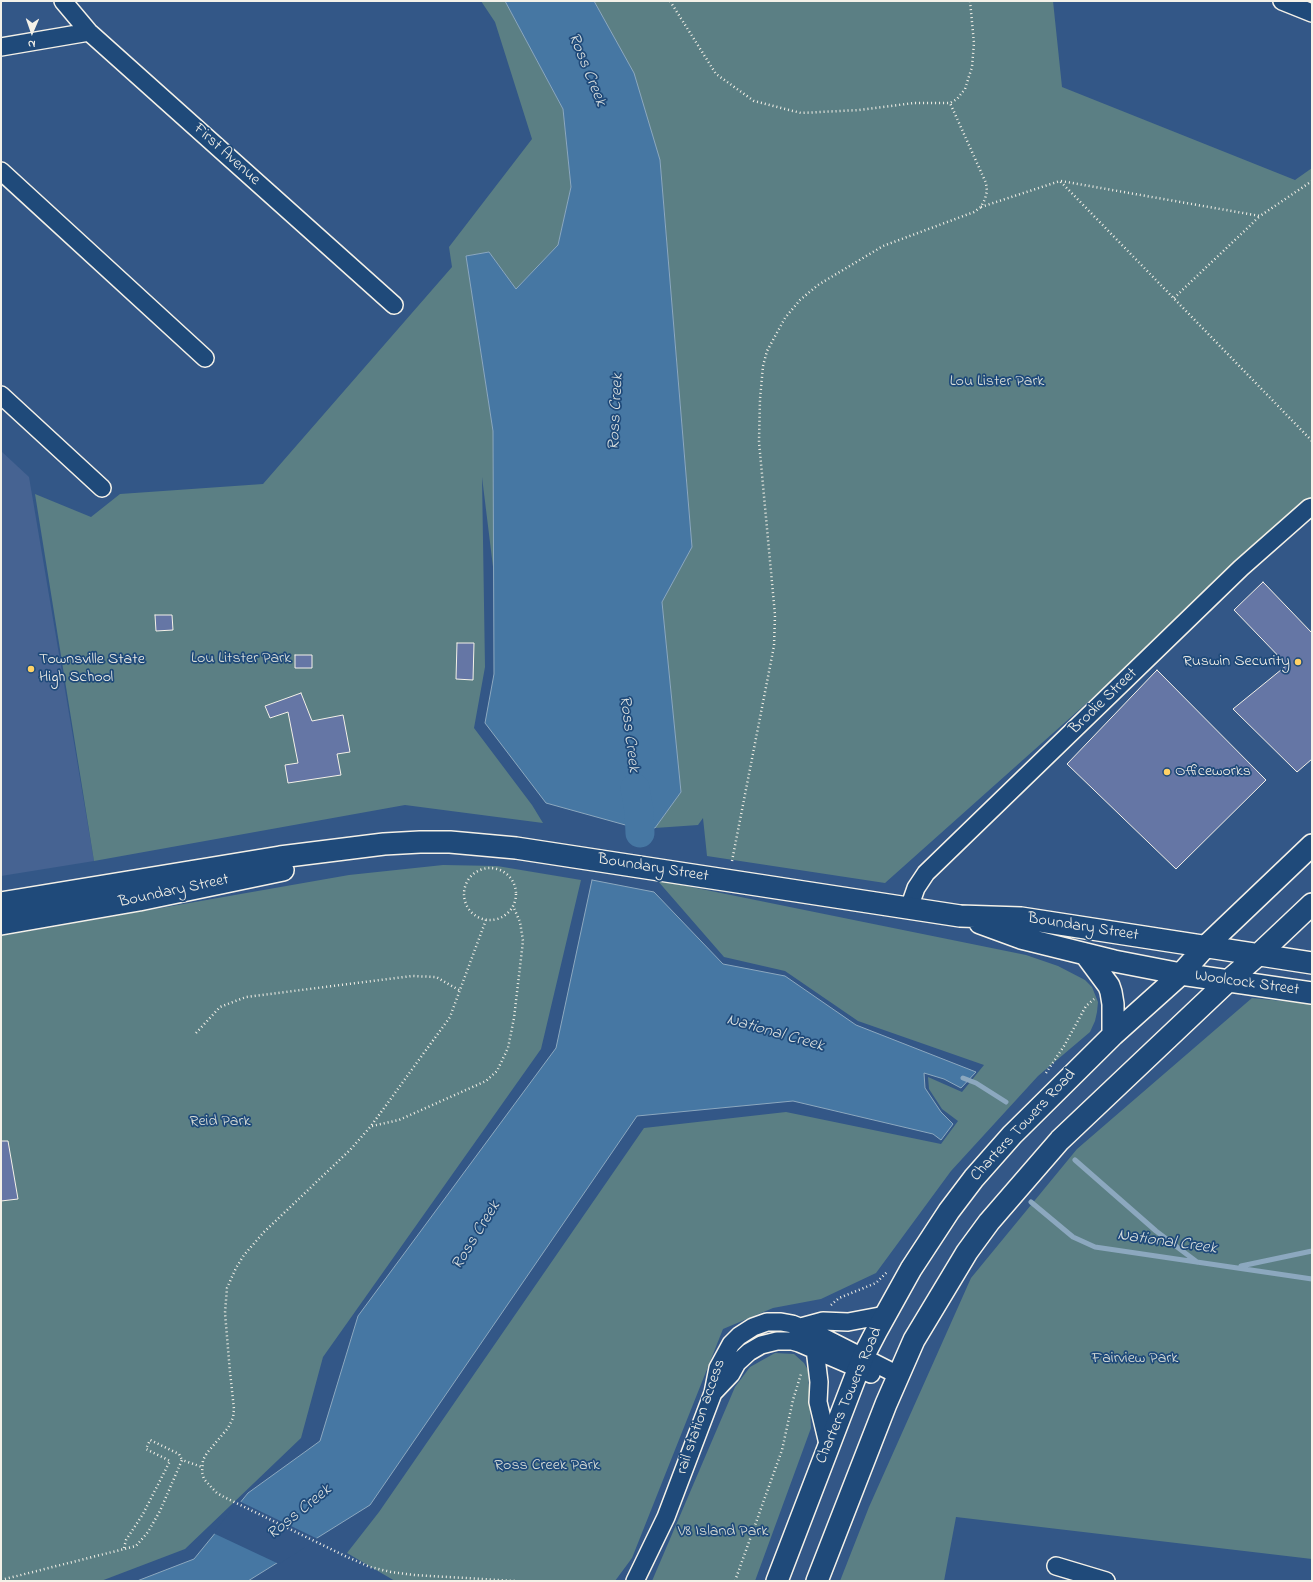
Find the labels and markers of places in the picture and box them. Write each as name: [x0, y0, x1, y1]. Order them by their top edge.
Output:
place label: Townsville State High School: [39, 650, 145, 688]
place label: Ruswin Security: [1183, 652, 1290, 672]
marker: Ruswin Security: [1293, 657, 1303, 667]
marker: Townsville State High School: [26, 664, 36, 674]
place label: Officeworks: [1175, 762, 1251, 782]
marker: Officeworks: [1162, 767, 1172, 777]

